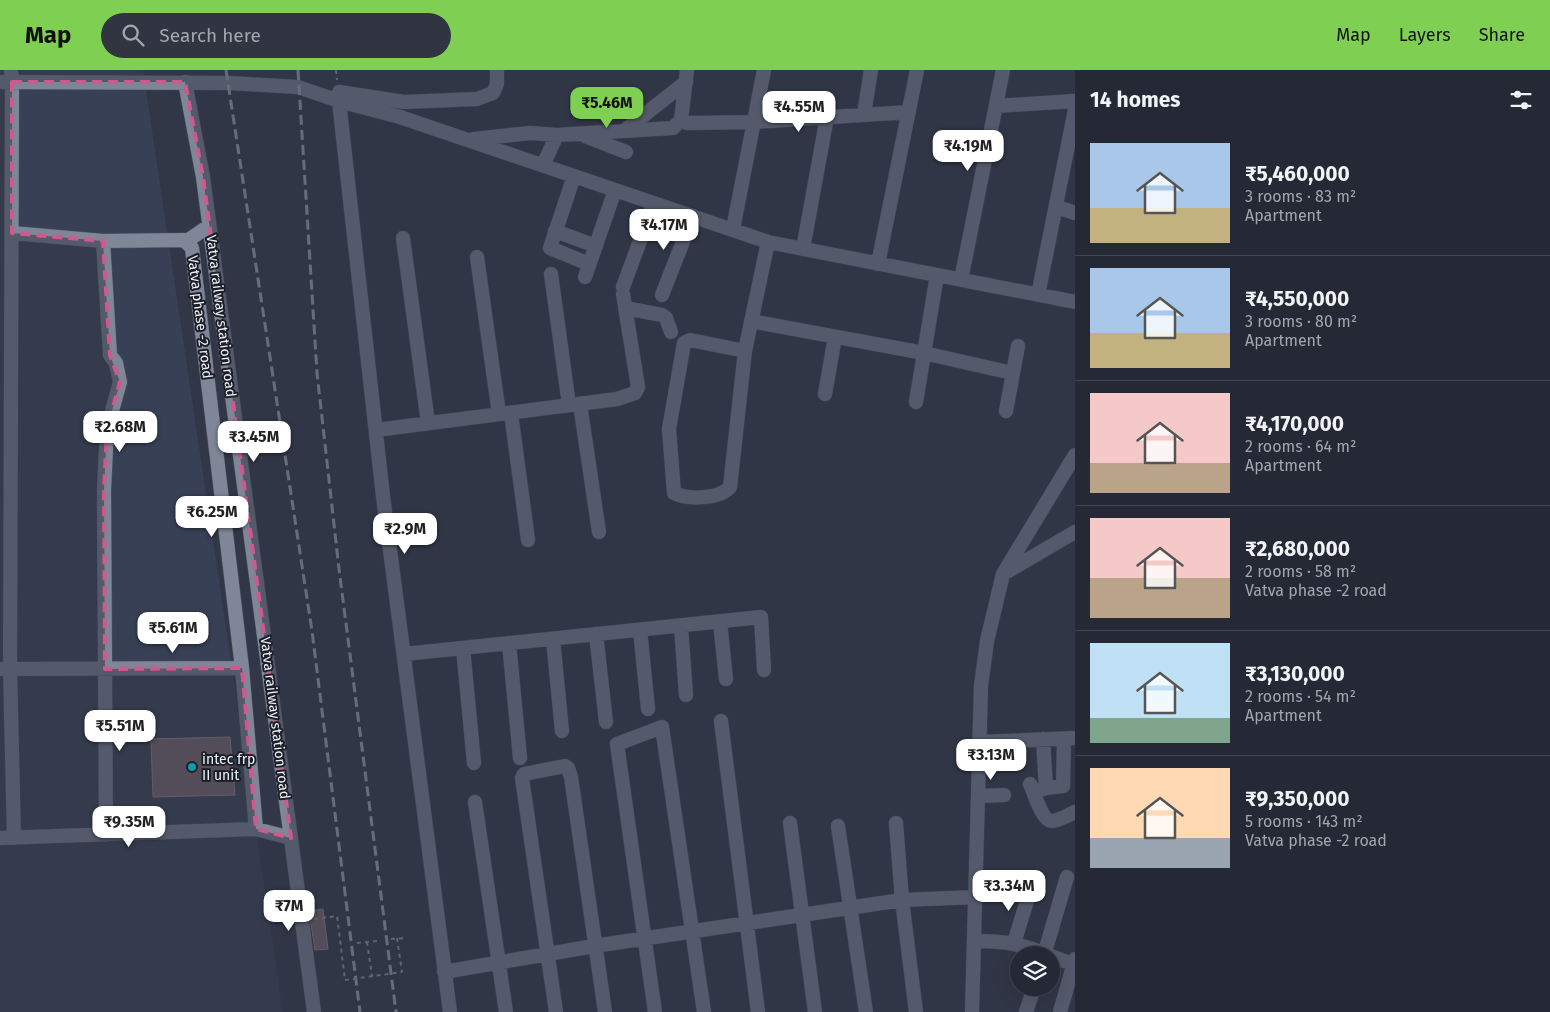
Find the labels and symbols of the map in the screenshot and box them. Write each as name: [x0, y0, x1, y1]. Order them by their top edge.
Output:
pin: ₹5.46M: [566, 87, 648, 129]
pin: ₹4.55M: [758, 90, 840, 133]
pin: ₹4.19M: [927, 129, 1009, 172]
pin: ₹4.17M: [623, 208, 705, 251]
street label: Vatva railway station road: [203, 234, 239, 398]
street label: Vatva phase -2 road: [184, 254, 216, 380]
pin: ₹2.68M: [79, 410, 161, 453]
pin: ₹3.45M: [213, 420, 295, 463]
pin: ₹6.25M: [171, 496, 253, 538]
pin: ₹2.9M: [370, 512, 440, 555]
pin: ₹5.61M: [132, 612, 214, 654]
street label: Vatva railway station road: [257, 636, 293, 800]
pin: ₹5.51M: [79, 710, 161, 752]
pin: ₹3.13M: [950, 738, 1032, 781]
place label: intec frp II unit: [202, 751, 255, 784]
marker: intec frp II unit: [186, 761, 198, 773]
pin: ₹9.35M: [88, 806, 170, 848]
pin: ₹3.34M: [968, 870, 1050, 912]
pin: ₹7M: [265, 890, 313, 932]

